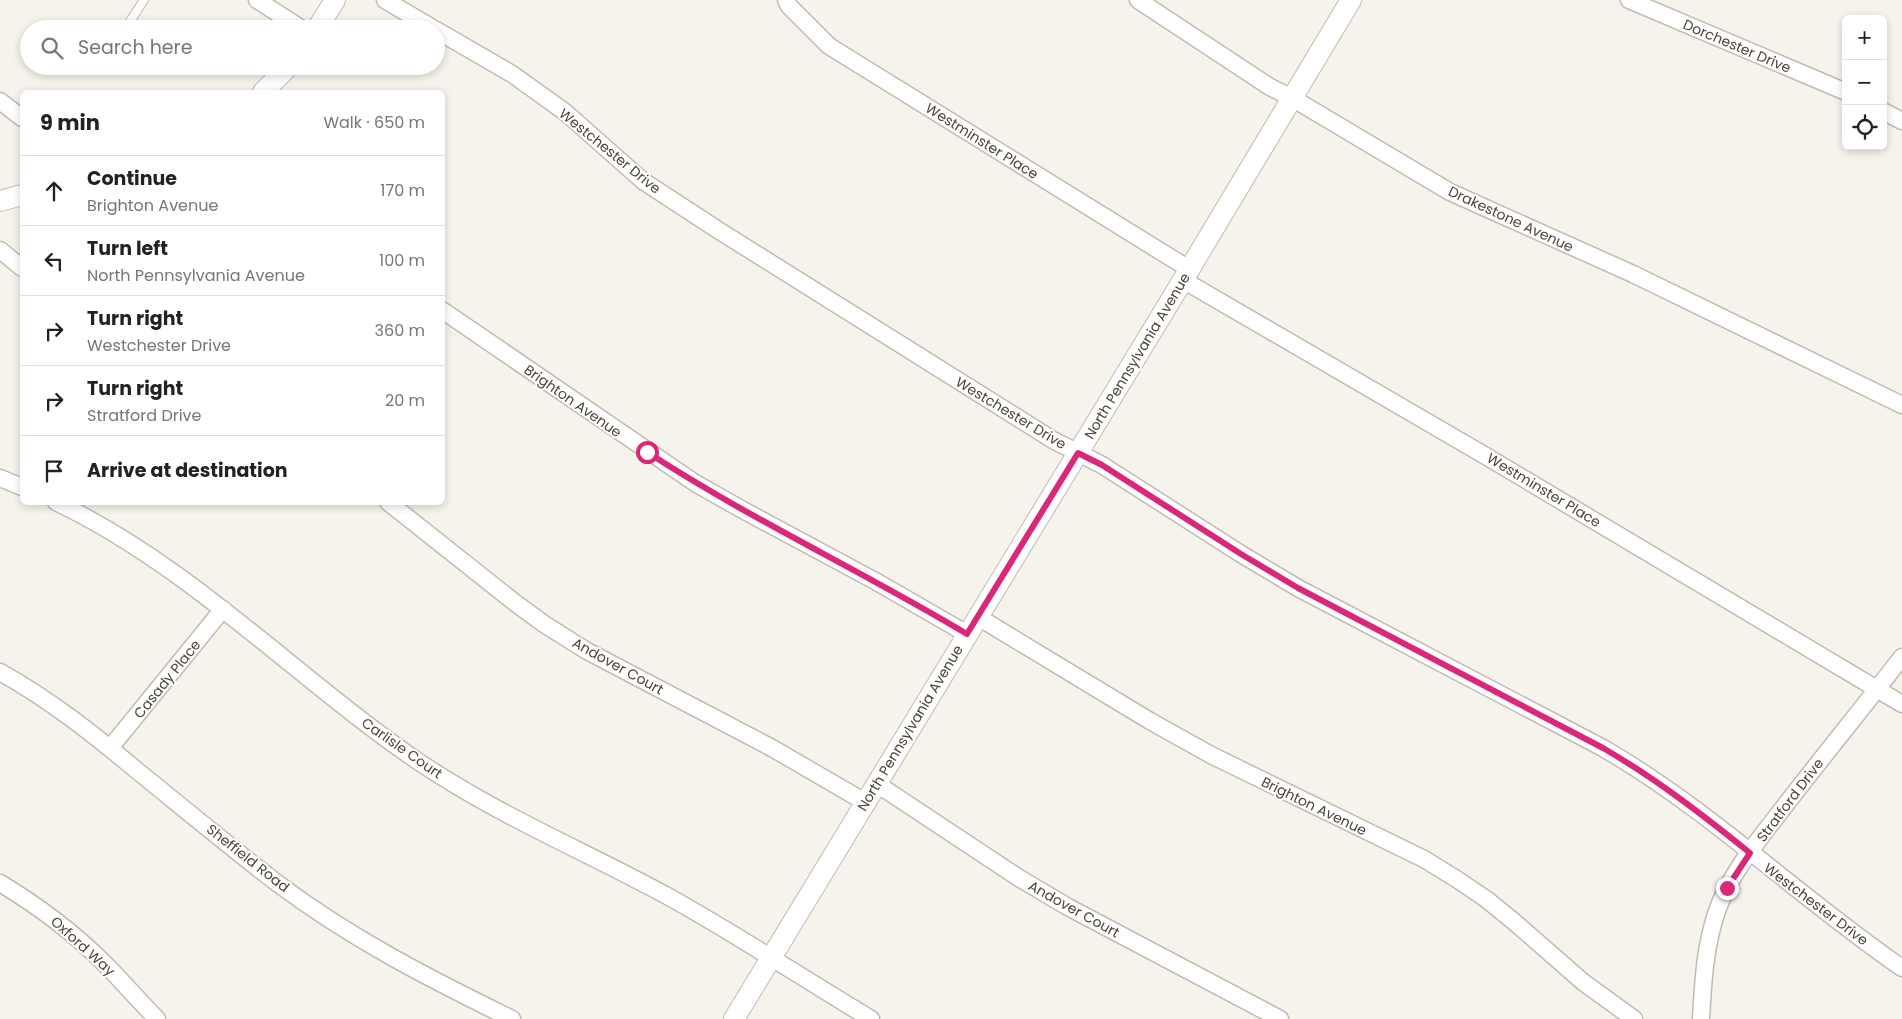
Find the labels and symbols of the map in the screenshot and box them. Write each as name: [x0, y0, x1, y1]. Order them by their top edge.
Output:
street label: Dorchester Drive: [1680, 14, 1794, 78]
street label: Westminster Place: [922, 98, 1043, 184]
street label: Westchester Drive: [555, 104, 666, 199]
street label: Drakestone Avenue: [1445, 181, 1577, 257]
street label: North Pennsylvania Avenue: [1079, 269, 1195, 443]
street label: Brighton Avenue: [520, 360, 626, 442]
street label: Westchester Drive: [952, 372, 1070, 454]
route start: [636, 441, 659, 464]
street label: Westminster Place: [1483, 448, 1605, 532]
street label: Andover Court: [569, 633, 667, 699]
street label: Casady Place: [129, 635, 205, 723]
street label: North Pennsylvania Avenue: [852, 641, 968, 815]
street label: Carlisle Court: [358, 713, 446, 783]
street label: Stratford Drive: [1752, 754, 1828, 846]
street label: Brighton Avenue: [1258, 772, 1370, 840]
street label: Sheffield Road: [202, 819, 294, 897]
street label: Westchester Drive: [1760, 858, 1873, 950]
street label: Andover Court: [1025, 876, 1123, 942]
route end: [1716, 877, 1739, 900]
street label: Oxford Way: [46, 912, 120, 981]

